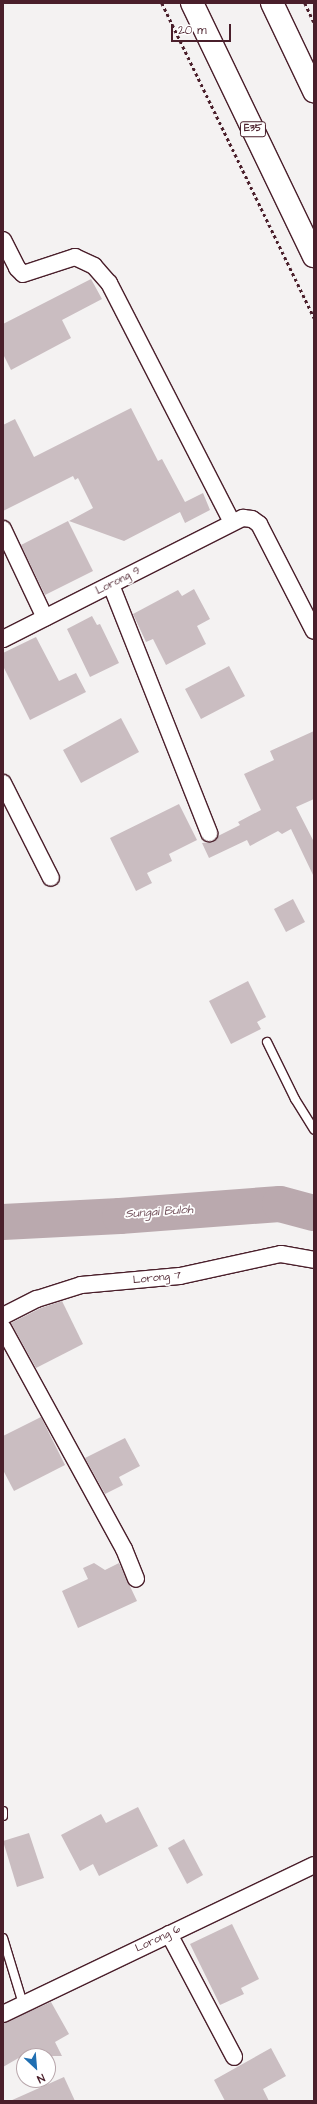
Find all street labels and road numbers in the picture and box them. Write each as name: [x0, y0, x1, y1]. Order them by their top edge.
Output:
road number: E35: [239, 121, 267, 137]
street label: Lorong 9: [94, 564, 142, 598]
street label: Lorong 7: [132, 1269, 182, 1287]
street label: Lorong 6: [133, 1923, 183, 1955]

